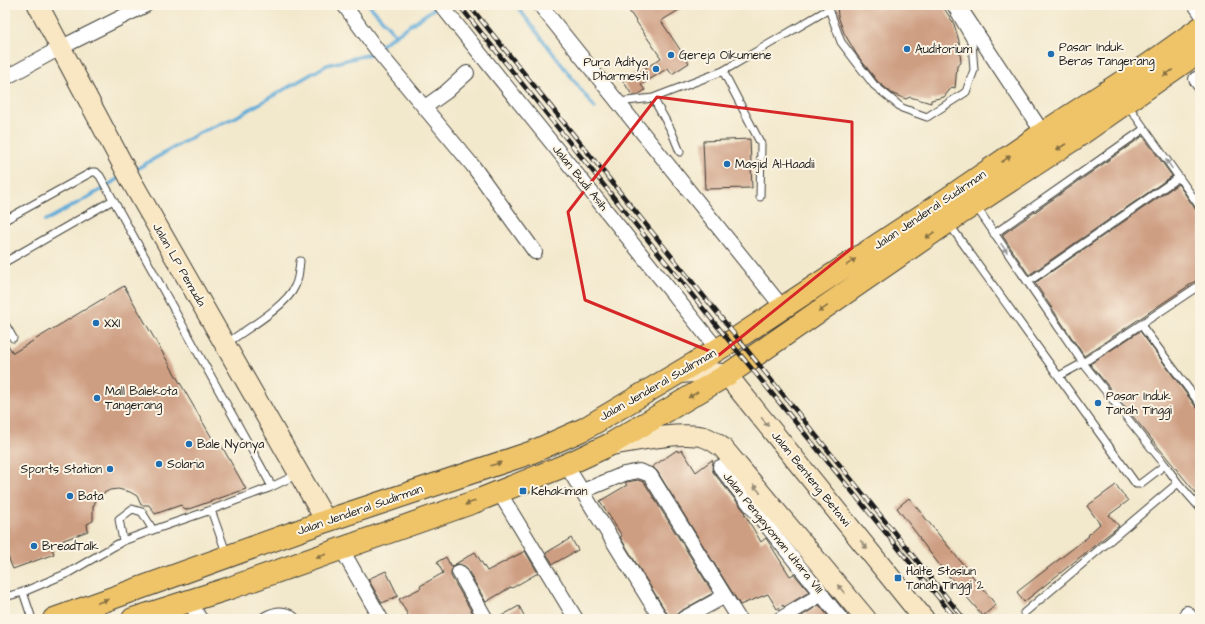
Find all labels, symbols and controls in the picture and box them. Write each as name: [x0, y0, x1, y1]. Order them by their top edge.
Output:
place label: Pasar Induk Beras Tangerang: [1059, 39, 1155, 71]
place label: Auditorium: [915, 41, 973, 58]
marker: Auditorium: [902, 44, 912, 54]
place label: Gereja Oikumene: [679, 47, 772, 64]
marker: Pasar Induk Beras Tangerang: [1046, 49, 1056, 59]
marker: Gereja Oikumene: [666, 50, 676, 60]
place label: Pura Aditya Dharmesti: [584, 54, 648, 85]
marker: Pura Aditya Dharmesti: [651, 64, 661, 74]
one-way arrow: [1163, 69, 1173, 77]
street label: Jalan Budi Asih: [548, 142, 612, 215]
one-way arrow: [1056, 143, 1066, 151]
one-way arrow: [1000, 155, 1011, 163]
place label: Masjid Al-Haadii: [735, 156, 815, 173]
one-way arrow: [1165, 158, 1173, 169]
marker: Masjid Al-Haadii: [722, 159, 732, 169]
street label: Jalan Jenderal Sudirman: [871, 166, 989, 254]
street label: Jalan LP Pemuda: [148, 220, 210, 310]
one-way arrow: [924, 231, 935, 239]
one-way arrow: [1000, 243, 1008, 253]
one-way arrow: [845, 259, 857, 266]
one-way arrow: [818, 305, 828, 313]
place label: XXI: [104, 315, 120, 332]
marker: XXI: [91, 318, 101, 328]
street label: Jalan Jenderal Sudirman: [597, 345, 719, 425]
place label: Mall Balekota Tangerang: [105, 383, 178, 415]
place label: Pasar Induk Tanah Tinggi: [1106, 388, 1172, 420]
one-way arrow: [687, 392, 699, 399]
marker: Mall Balekota Tangerang: [92, 393, 102, 403]
marker: Pasar Induk Tanah Tinggi: [1093, 398, 1103, 408]
one-way arrow: [760, 417, 769, 428]
street label: Jalan Benteng Betawi: [766, 428, 855, 531]
place label: Bale Nyonya: [197, 436, 264, 454]
marker: Bale Nyonya: [184, 439, 194, 449]
place label: Solaria: [167, 456, 204, 473]
marker: Solaria: [154, 459, 164, 469]
place label: Sports Station: [20, 461, 102, 478]
one-way arrow: [490, 461, 502, 467]
marker: Sports Station: [105, 464, 115, 474]
street label: Jalan Pengayoman Utara VIII: [718, 469, 827, 598]
street label: Jalan Jenderal Sudirman: [295, 480, 425, 540]
place label: Kehakiman: [531, 483, 587, 500]
one-way arrow: [753, 484, 762, 495]
marker: Kehakiman: [518, 486, 528, 496]
place label: Bata: [78, 488, 104, 505]
marker: Bata: [65, 491, 75, 501]
one-way arrow: [463, 501, 475, 507]
place label: BreadTalk: [42, 538, 99, 555]
one-way arrow: [860, 540, 869, 550]
marker: BreadTalk: [29, 541, 39, 551]
one-way arrow: [314, 553, 326, 559]
place label: Halte Stasiun Tanah Tinggi 2: [906, 563, 984, 595]
marker: Halte Stasiun Tanah Tinggi 2: [893, 573, 903, 583]
one-way arrow: [836, 584, 845, 594]
one-way arrow: [98, 597, 110, 603]

